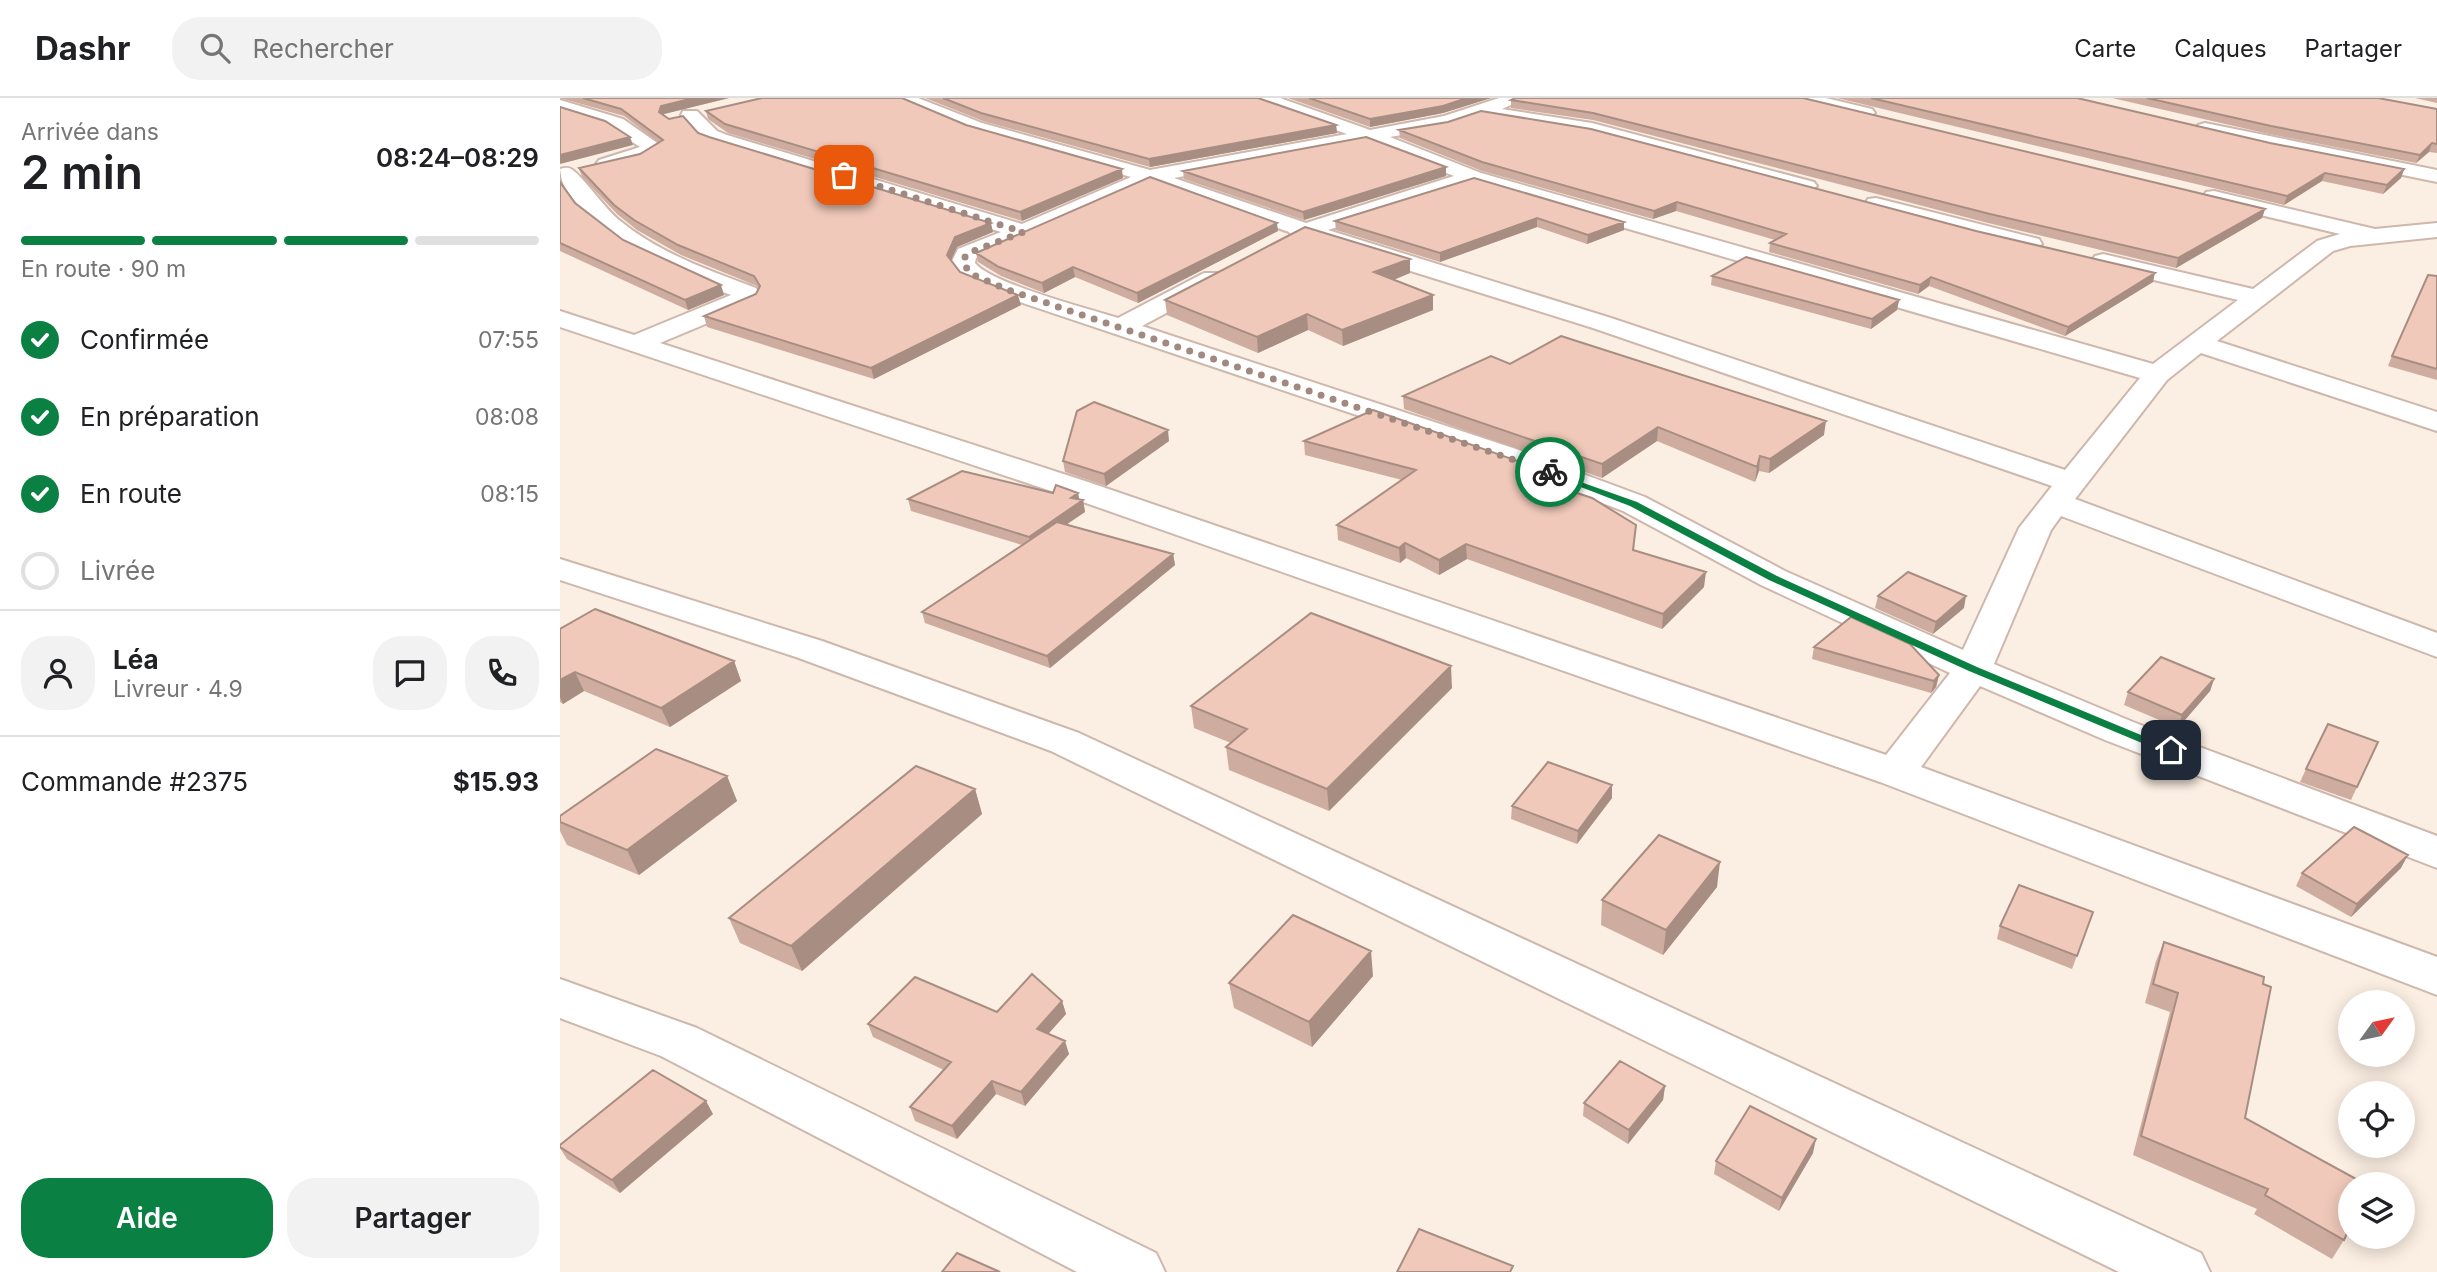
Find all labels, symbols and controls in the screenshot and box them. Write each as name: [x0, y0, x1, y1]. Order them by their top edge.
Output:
search box: [172, 17, 662, 80]
text: Dashr: [35, 28, 130, 68]
icon: search: [196, 29, 234, 67]
text: Rechercher: [252, 33, 394, 64]
text: Carte: [2074, 34, 2136, 63]
text: Calques: [2174, 34, 2267, 63]
text: Partager: [2305, 34, 2402, 63]
text: Arrivée dans: [21, 118, 159, 146]
text: 08:24–08:29: [376, 142, 539, 173]
text: 2 min: [21, 144, 143, 200]
pin: [814, 145, 874, 205]
icon: bag: [825, 156, 863, 194]
text: En route · 90 m: [21, 255, 186, 283]
icon: check: [21, 321, 59, 359]
text: Confirmée: [80, 324, 209, 355]
text: 07:55: [478, 326, 539, 354]
icon: check: [21, 398, 59, 436]
text: En préparation: [80, 401, 260, 432]
text: 08:08: [475, 403, 539, 431]
courier: [1515, 437, 1585, 507]
icon: bike: [1531, 453, 1569, 491]
icon: check: [21, 475, 59, 513]
text: En route: [80, 478, 182, 509]
text: 08:15: [480, 480, 539, 508]
text: Livrée: [80, 555, 155, 586]
button: person: [21, 636, 95, 710]
button: chat: [373, 636, 447, 710]
button: phone: [465, 636, 539, 710]
text: Léa: [113, 644, 159, 675]
text: Livreur · 4.9: [113, 675, 243, 703]
pin: [2141, 720, 2201, 780]
icon: home: [2152, 731, 2190, 769]
text: Commande #2375: [21, 766, 248, 797]
text: $15.93: [453, 766, 539, 797]
north arrow: [2338, 990, 2415, 1068]
map controls: [2338, 990, 2415, 1249]
button: locate: [2338, 1081, 2415, 1158]
button: layers: [2338, 1172, 2415, 1249]
button: Aide: [21, 1178, 273, 1258]
button: Partager: [287, 1178, 539, 1258]

